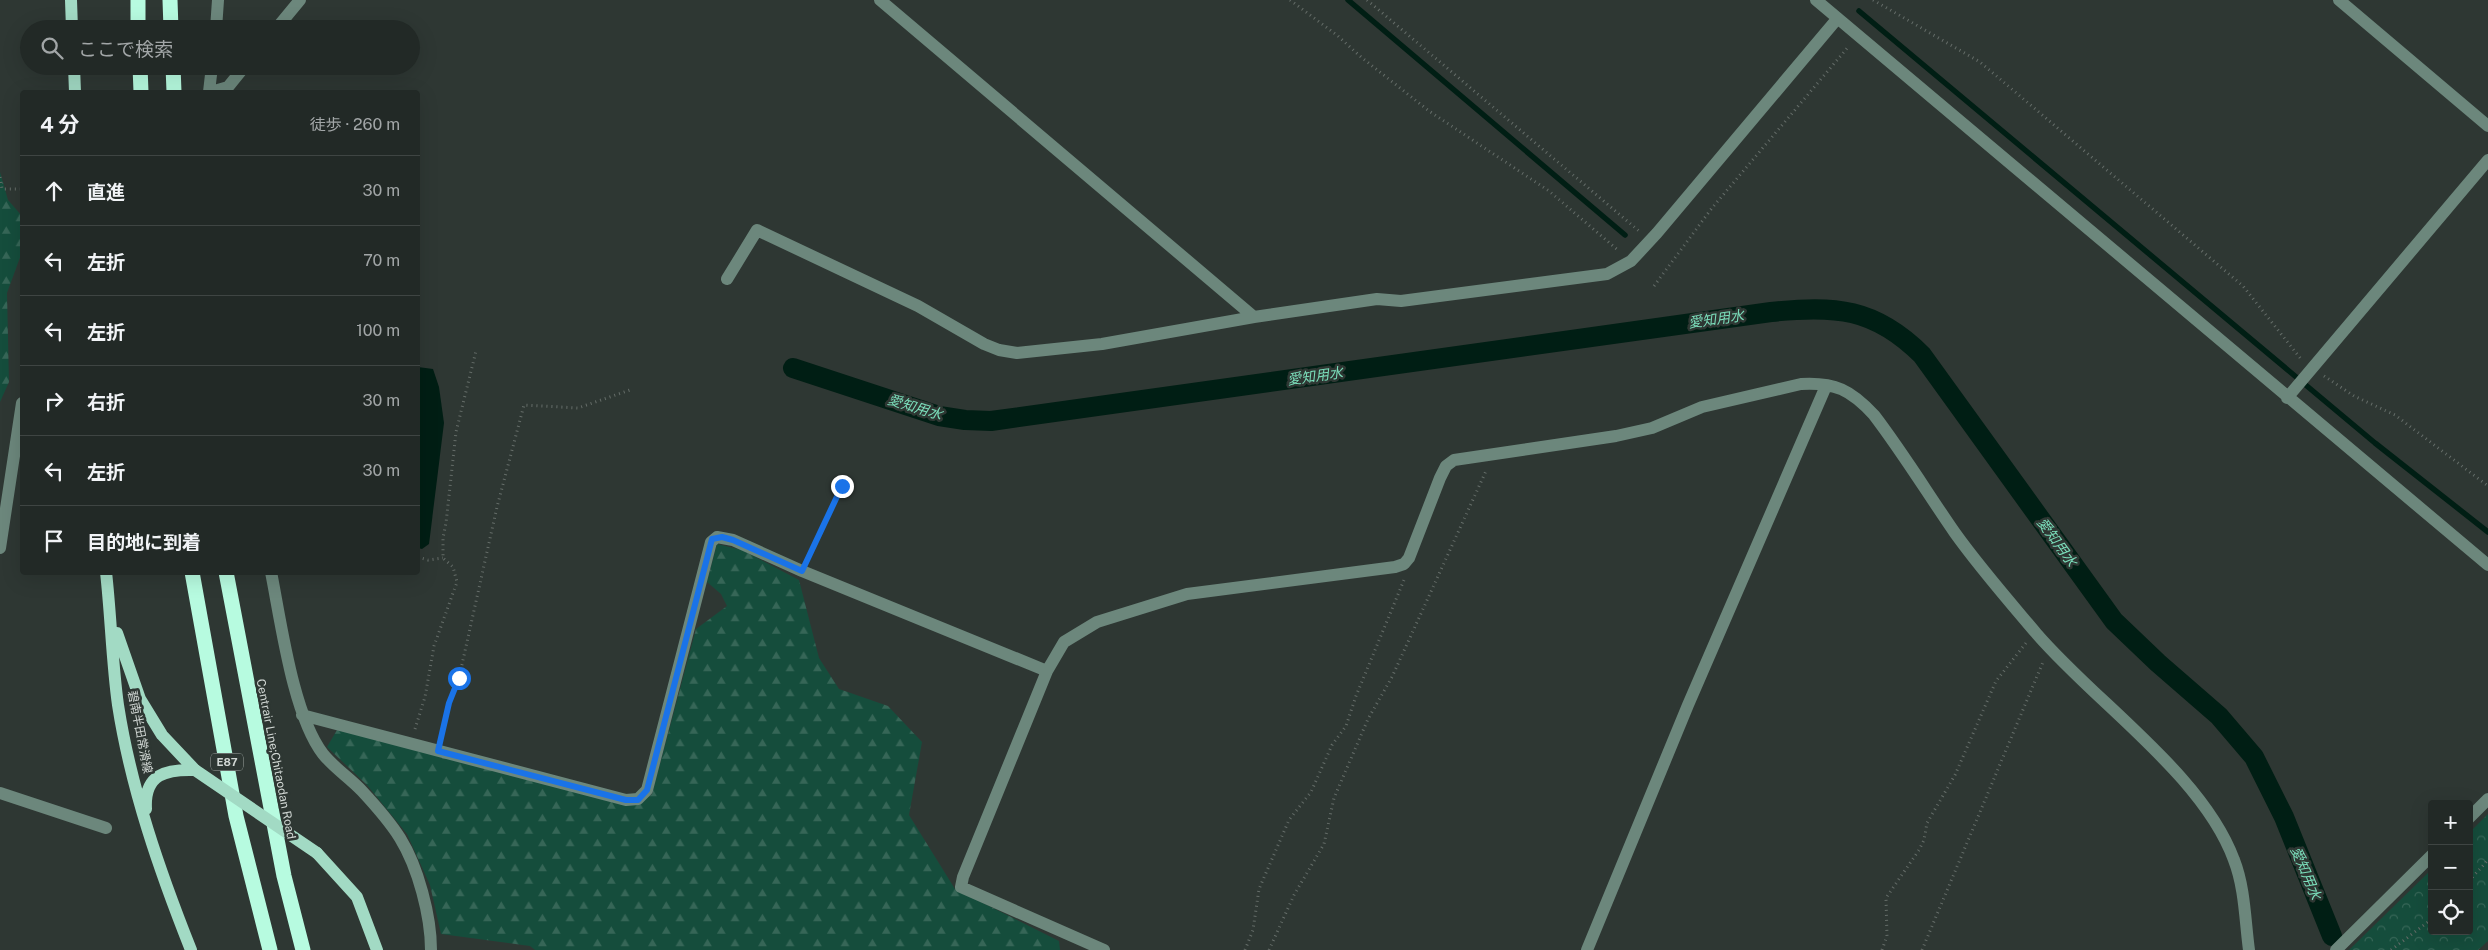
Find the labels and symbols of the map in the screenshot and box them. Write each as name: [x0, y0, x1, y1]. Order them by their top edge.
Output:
water label: 愛知用水: [1687, 307, 1747, 331]
water label: 愛知用水: [1286, 364, 1346, 388]
water label: 愛知用水: [886, 391, 946, 423]
route end: [831, 475, 854, 498]
water label: 愛知用水: [2034, 515, 2081, 571]
route start: [448, 667, 471, 690]
street label: Centrair Line;Chitaodan Road: [254, 678, 298, 840]
street label: 碧南半田常滑線: [125, 689, 155, 775]
road number: E87: [211, 754, 243, 770]
water label: 愛知用水: [2288, 844, 2325, 904]

